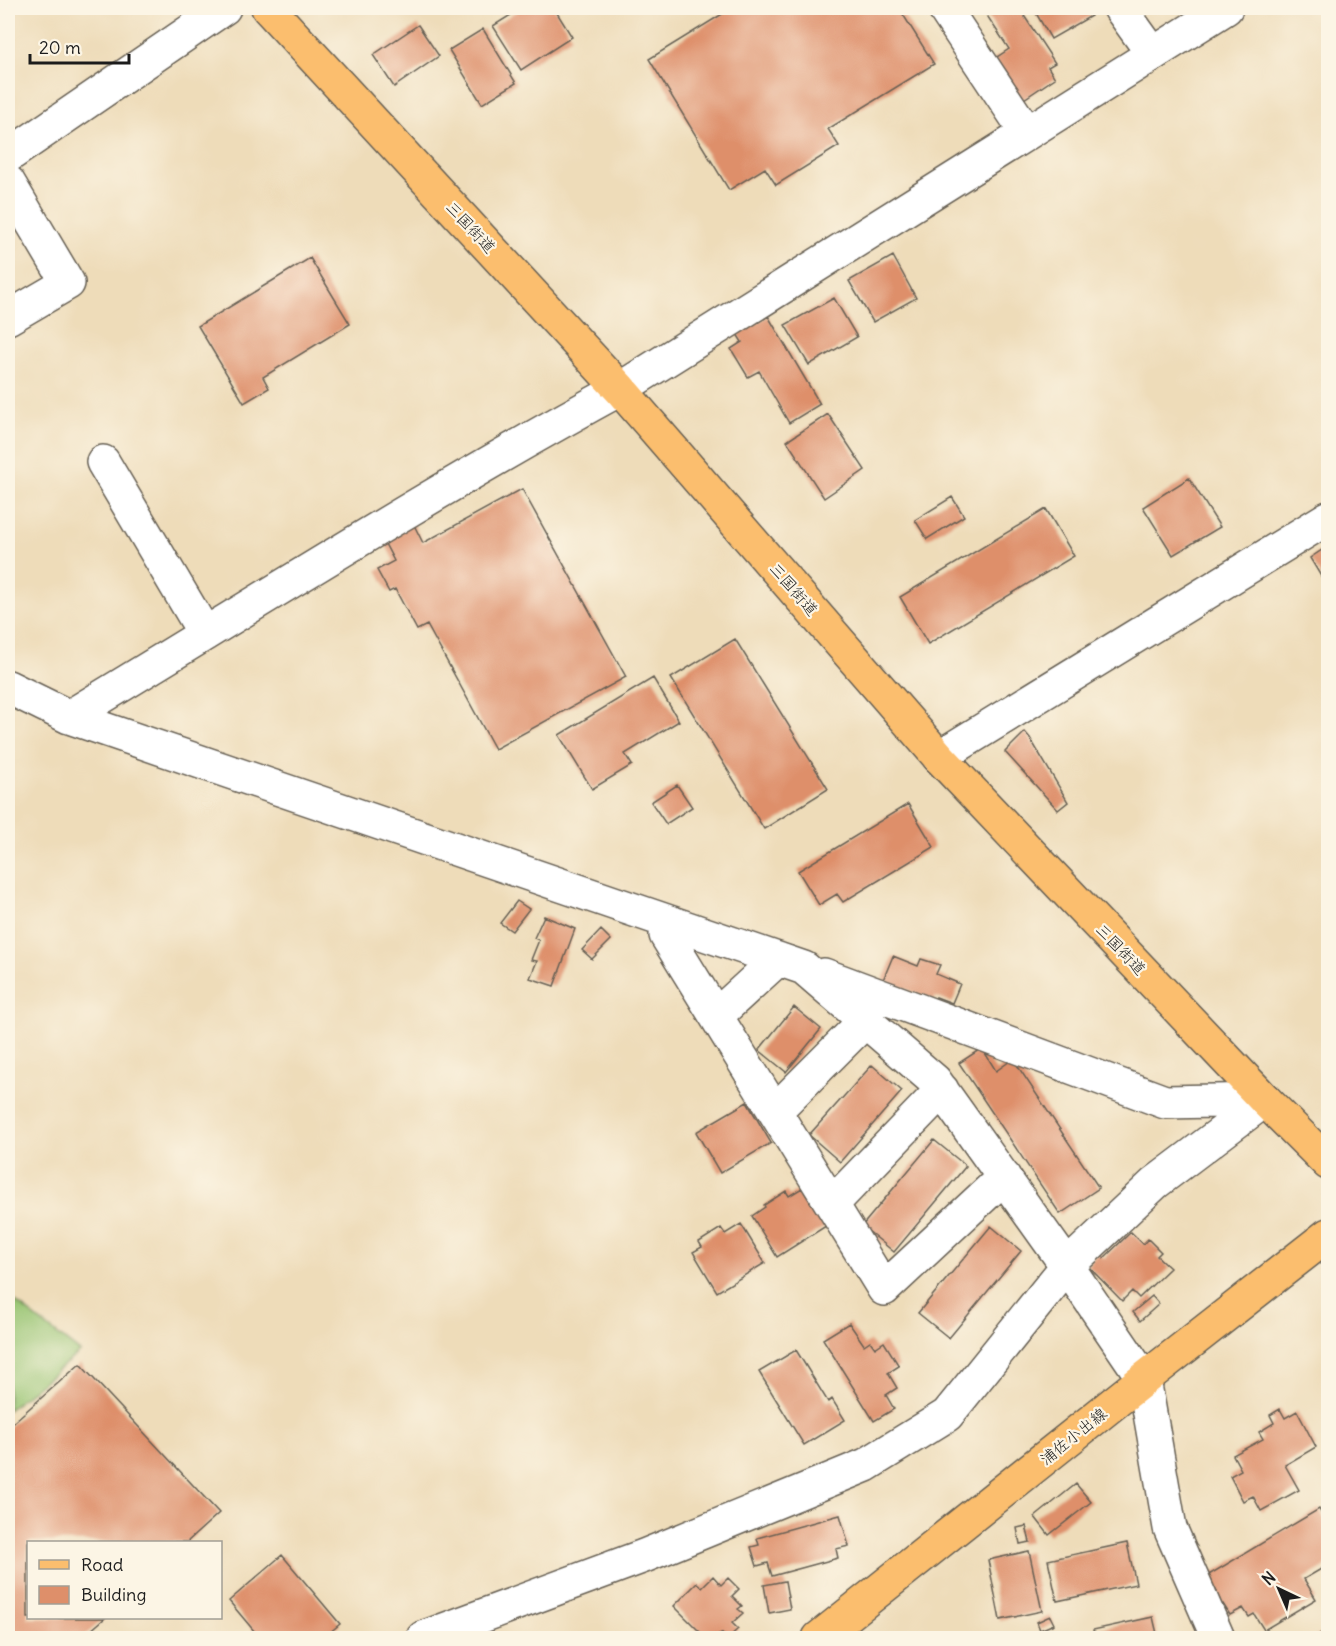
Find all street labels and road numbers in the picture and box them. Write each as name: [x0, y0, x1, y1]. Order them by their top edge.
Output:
street label: 三国街道: [442, 197, 500, 257]
street label: 三国街道: [765, 558, 823, 620]
street label: 三国街道: [1092, 919, 1150, 979]
street label: 浦佐小出線: [1036, 1403, 1110, 1469]

